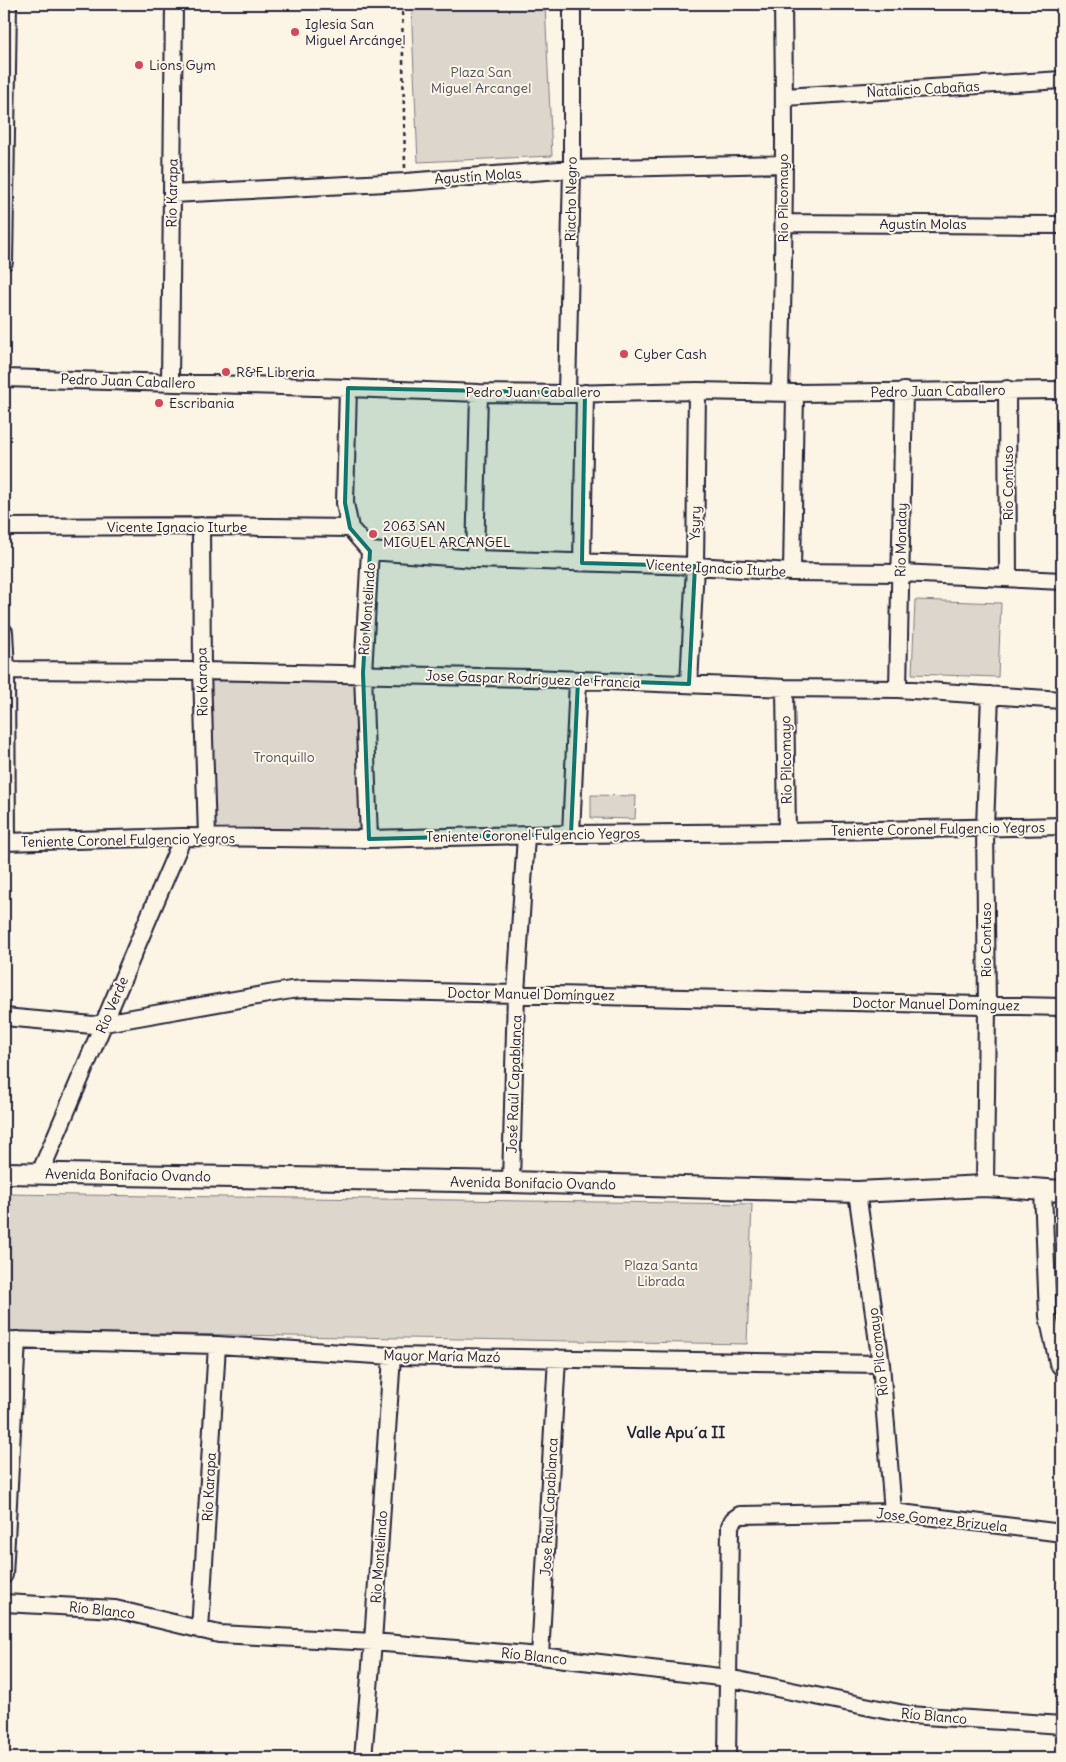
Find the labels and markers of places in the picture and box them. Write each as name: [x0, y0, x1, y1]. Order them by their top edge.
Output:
place label: Iglesia San Miguel Arcángel: [305, 15, 406, 49]
marker: Iglesia San Miguel Arcángel: [289, 26, 301, 38]
place label: Lions Gym: [149, 56, 216, 74]
marker: Lions Gym: [133, 59, 145, 71]
place label: Cyber Cash: [634, 345, 707, 363]
marker: Cyber Cash: [618, 348, 630, 360]
place label: R&F Libreria: [236, 363, 315, 381]
marker: R&F Libreria: [220, 366, 232, 378]
place label: Escribania: [169, 394, 235, 412]
marker: Escribania: [153, 397, 165, 409]
place label: 2063 SAN MIGUEL ARCANGEL: [383, 517, 511, 551]
marker: 2063 SAN MIGUEL ARCANGEL: [367, 528, 379, 540]

